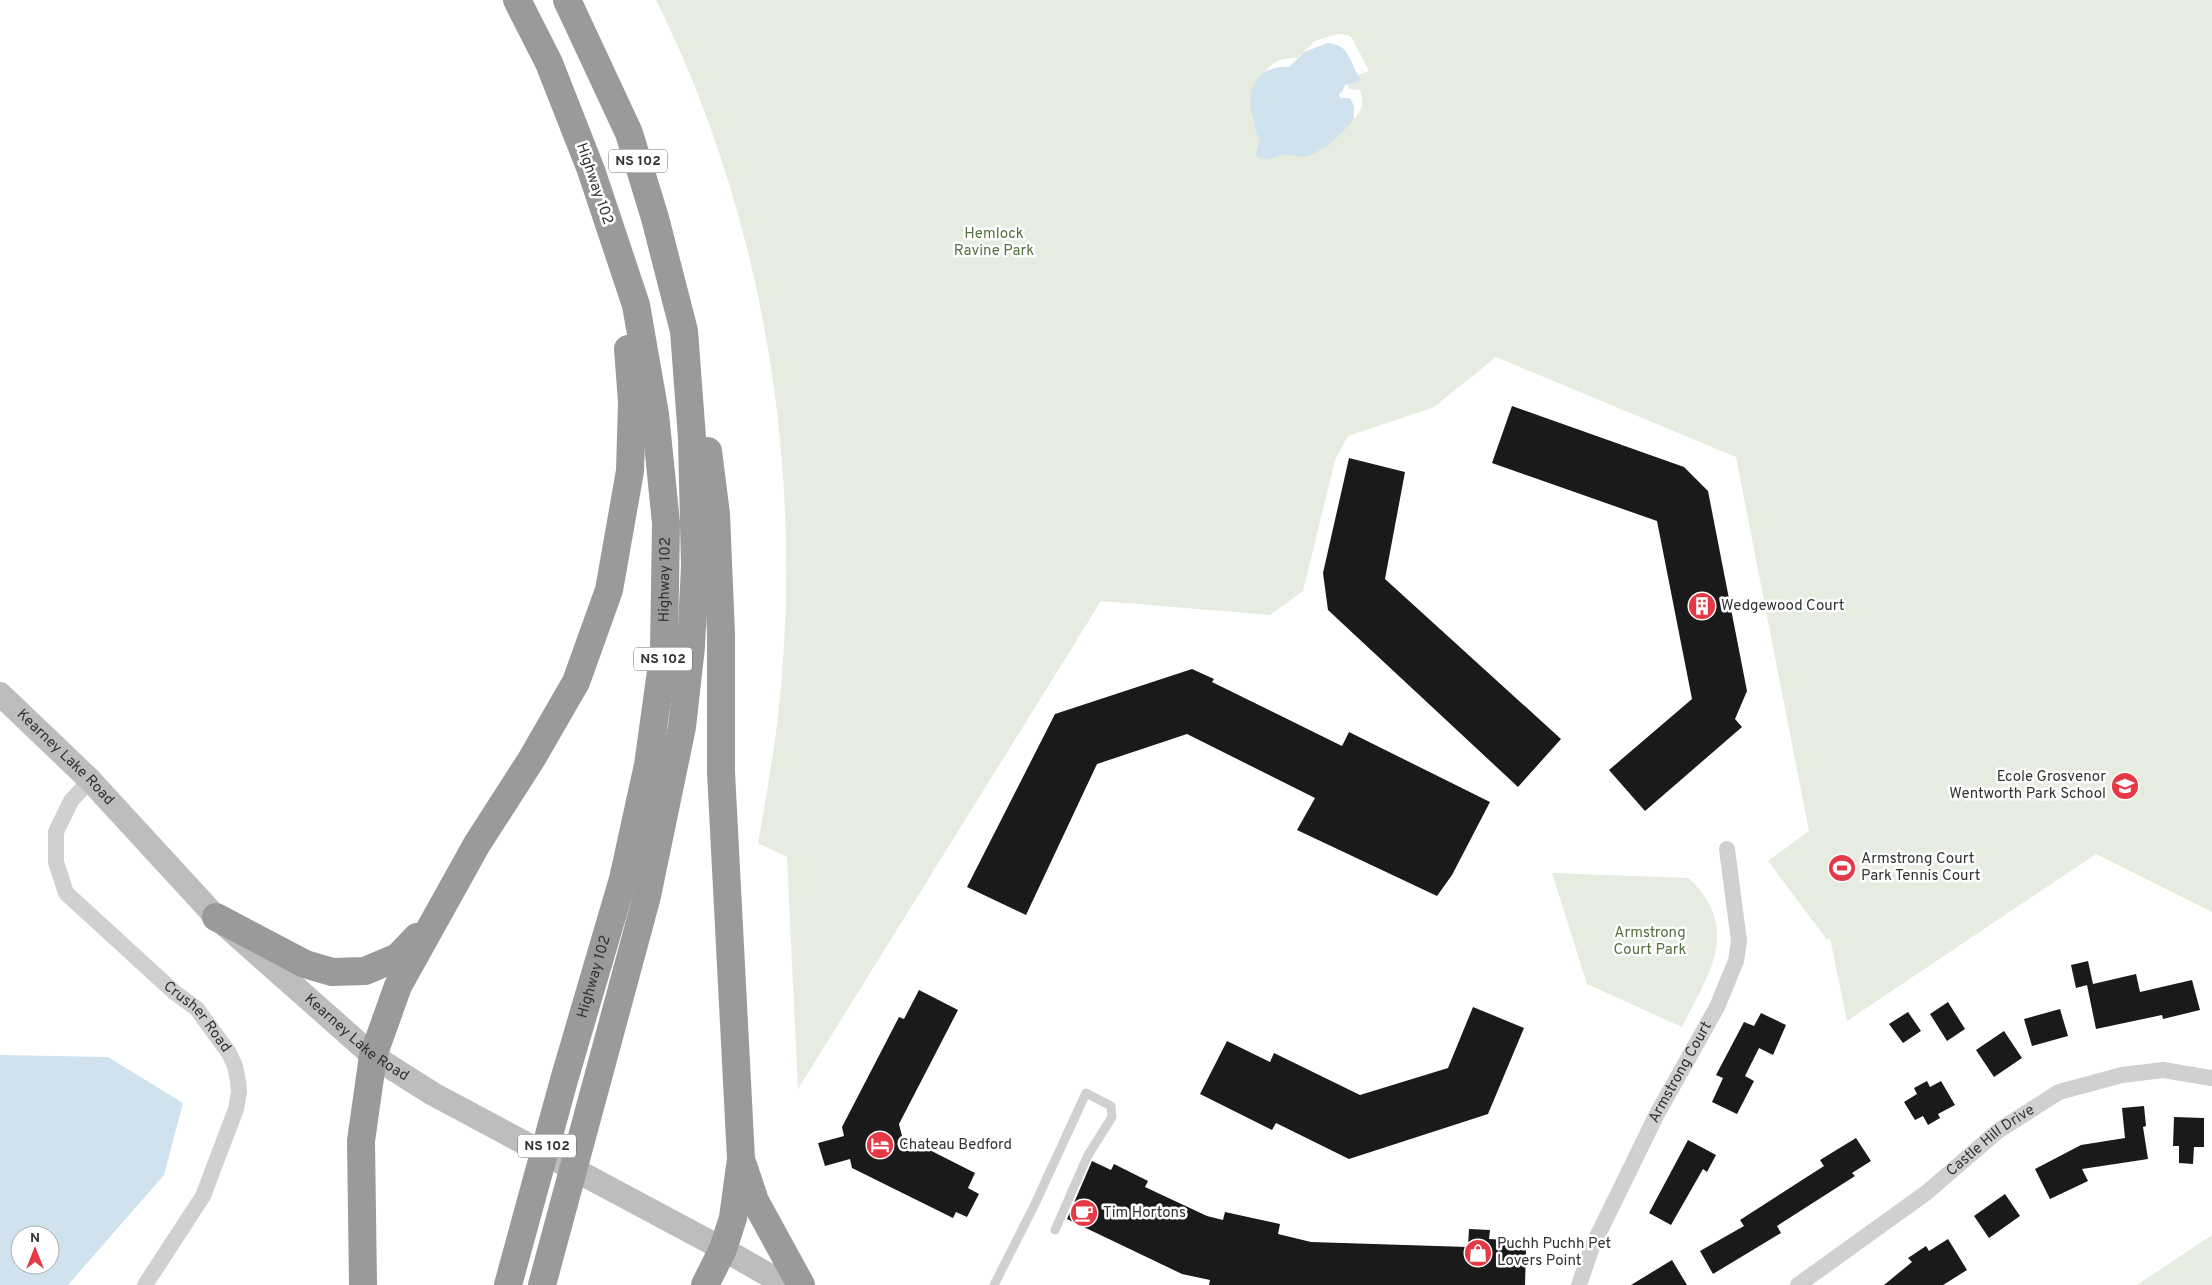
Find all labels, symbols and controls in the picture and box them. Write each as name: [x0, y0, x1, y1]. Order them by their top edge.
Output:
street label: Highway 102: [571, 141, 617, 227]
road number: NS 102: [609, 150, 667, 172]
park label: Hemlock Ravine Park: [954, 225, 1034, 261]
street label: Highway 102: [655, 537, 675, 623]
building icon: Wedgewood Court: [1687, 591, 1717, 621]
place label: Wedgewood Court: [1721, 597, 1845, 616]
road number: NS 102: [634, 648, 692, 671]
street label: Kearney Lake Road: [12, 705, 118, 809]
place label: Ecole Grosvenor Wentworth Park School: [1949, 768, 2106, 804]
school or university icon: Ecole Grosvenor Wentworth Park School: [2110, 771, 2140, 801]
place label: Armstrong Court Park Tennis Court: [1861, 850, 1980, 886]
sports icon: Armstrong Court Park Tennis Court: [1827, 853, 1857, 883]
park label: Armstrong Court Park: [1614, 924, 1686, 960]
street label: Highway 102: [573, 933, 615, 1021]
street label: Crusher Road: [159, 977, 235, 1056]
street label: Kearney Lake Road: [300, 990, 412, 1086]
street label: Armstrong Court: [1645, 1018, 1716, 1126]
street label: Castle Hill Drive: [1943, 1101, 2038, 1181]
hotel icon: Chateau Bedford: [865, 1130, 895, 1160]
road number: NS 102: [518, 1134, 576, 1158]
place label: Chateau Bedford: [899, 1136, 1012, 1155]
cafe icon: Tim Hortons: [1069, 1198, 1099, 1228]
place label: Tim Hortons: [1103, 1204, 1186, 1223]
north arrow: [10, 1225, 60, 1275]
text: N: [30, 1230, 40, 1247]
place label: Puchh Puchh Pet Lovers Point: [1497, 1235, 1611, 1271]
shop icon: Puchh Puchh Pet Lovers Point: [1463, 1238, 1493, 1268]

